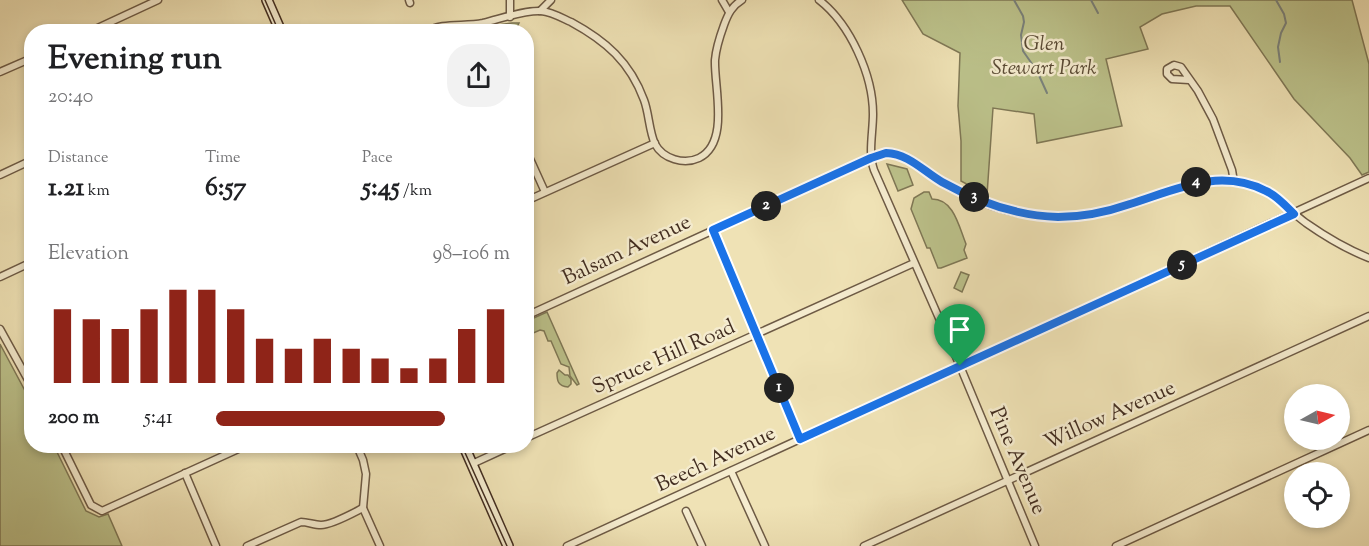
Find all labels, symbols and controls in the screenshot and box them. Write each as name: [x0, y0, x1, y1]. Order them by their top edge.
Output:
park label: Glen Stewart Park: [992, 30, 1097, 84]
text: Evening run: [48, 36, 222, 84]
button: share: [447, 44, 510, 107]
text: 20:40: [48, 83, 93, 112]
text: Distance: [48, 147, 108, 170]
text: Time: [205, 147, 241, 170]
text: Pace: [362, 147, 393, 170]
pin: 4: [1181, 167, 1211, 197]
text: 1.21: [48, 170, 84, 207]
text: 6:57: [205, 170, 246, 207]
text: 5:45: [362, 170, 400, 207]
text: 4: [1192, 170, 1200, 193]
text: km: [84, 180, 110, 203]
text: /km: [400, 180, 432, 203]
pin: 3: [959, 182, 989, 212]
text: 3: [971, 185, 977, 208]
pin: 2: [751, 191, 781, 221]
text: 2: [762, 194, 770, 217]
street label: Balsam Avenue: [558, 208, 696, 294]
text: Elevation: [48, 240, 129, 269]
text: 98–106 m: [433, 240, 510, 269]
pin: 5: [1167, 250, 1197, 280]
text: 5: [1179, 253, 1185, 276]
pin: [934, 304, 985, 366]
street label: Spruce Hill Road: [588, 313, 741, 403]
icon: arrive: [943, 313, 976, 346]
pin: 1: [764, 373, 794, 403]
street label: Willow Avenue: [1040, 374, 1180, 458]
text: 1: [776, 376, 782, 399]
north arrow: [1284, 384, 1350, 450]
map controls: [1284, 384, 1350, 528]
street label: Pine Avenue: [981, 403, 1053, 519]
text: 200 m: [48, 404, 99, 433]
text: 5:41: [144, 404, 173, 433]
street label: Beech Avenue: [651, 419, 781, 501]
button: locate: [1284, 462, 1350, 528]

